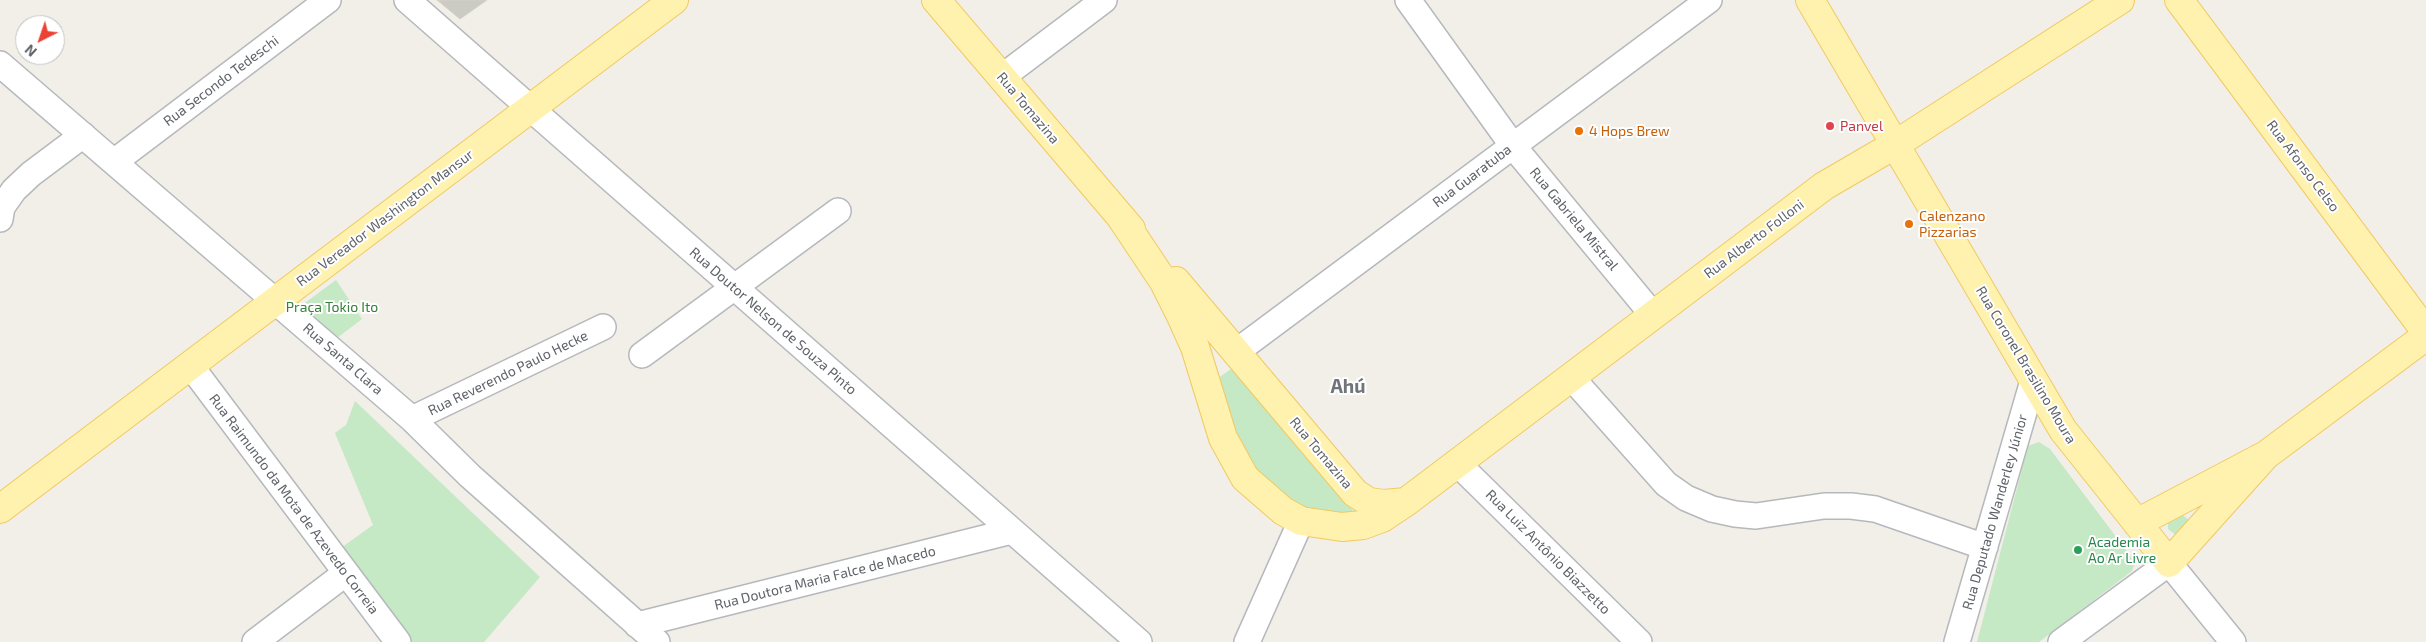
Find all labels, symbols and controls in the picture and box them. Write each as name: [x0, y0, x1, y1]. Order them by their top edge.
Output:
north arrow: [15, 15, 65, 65]
street label: Rua Secondo Tedeschi: [160, 32, 282, 130]
text: N: [21, 41, 40, 61]
street label: Rua Tomazina: [993, 69, 1063, 147]
street label: Rua Afonso Celso: [2263, 117, 2343, 215]
place label: Panvel: [1840, 118, 1883, 134]
marker: Panvel: [1824, 120, 1836, 132]
place label: 4 Hops Brew: [1589, 123, 1670, 139]
marker: 4 Hops Brew: [1573, 125, 1585, 137]
street label: Rua Guaratuba: [1429, 141, 1515, 211]
street label: Rua Vereador Washington Mansur: [293, 146, 477, 290]
street label: Rua Gabriela Mistral: [1526, 164, 1622, 274]
street label: Rua Alberto Folloni: [1701, 196, 1807, 282]
place label: Calenzano Pizzarias: [1919, 208, 1985, 240]
marker: Calenzano Pizzarias: [1903, 218, 1915, 230]
street label: Rua Doutor Nelson de Souza Pinto: [686, 244, 860, 398]
street label: Rua Coronel Brasilino Moura: [1972, 283, 2080, 447]
park label: Praça Tokio Ito: [286, 299, 378, 315]
street label: Rua Santa Clara: [300, 320, 386, 398]
street label: Rua Reverendo Paulo Hecke: [425, 327, 591, 419]
district label: Ahú: [1330, 376, 1366, 398]
street label: Rua Raimundo da Mota de Azevedo Correia: [206, 391, 382, 617]
street label: Rua Deputado Wanderley Júnior: [1959, 412, 2031, 612]
street label: Rua Tomazina: [1286, 414, 1356, 492]
street label: Rua Luiz Antônio Biazzetto: [1482, 486, 1614, 618]
place label: Academia Ao Ar Livre: [2088, 534, 2156, 566]
street label: Rua Doutora Maria Falce de Macedo: [713, 542, 937, 614]
marker: Academia Ao Ar Livre: [2072, 544, 2084, 556]

